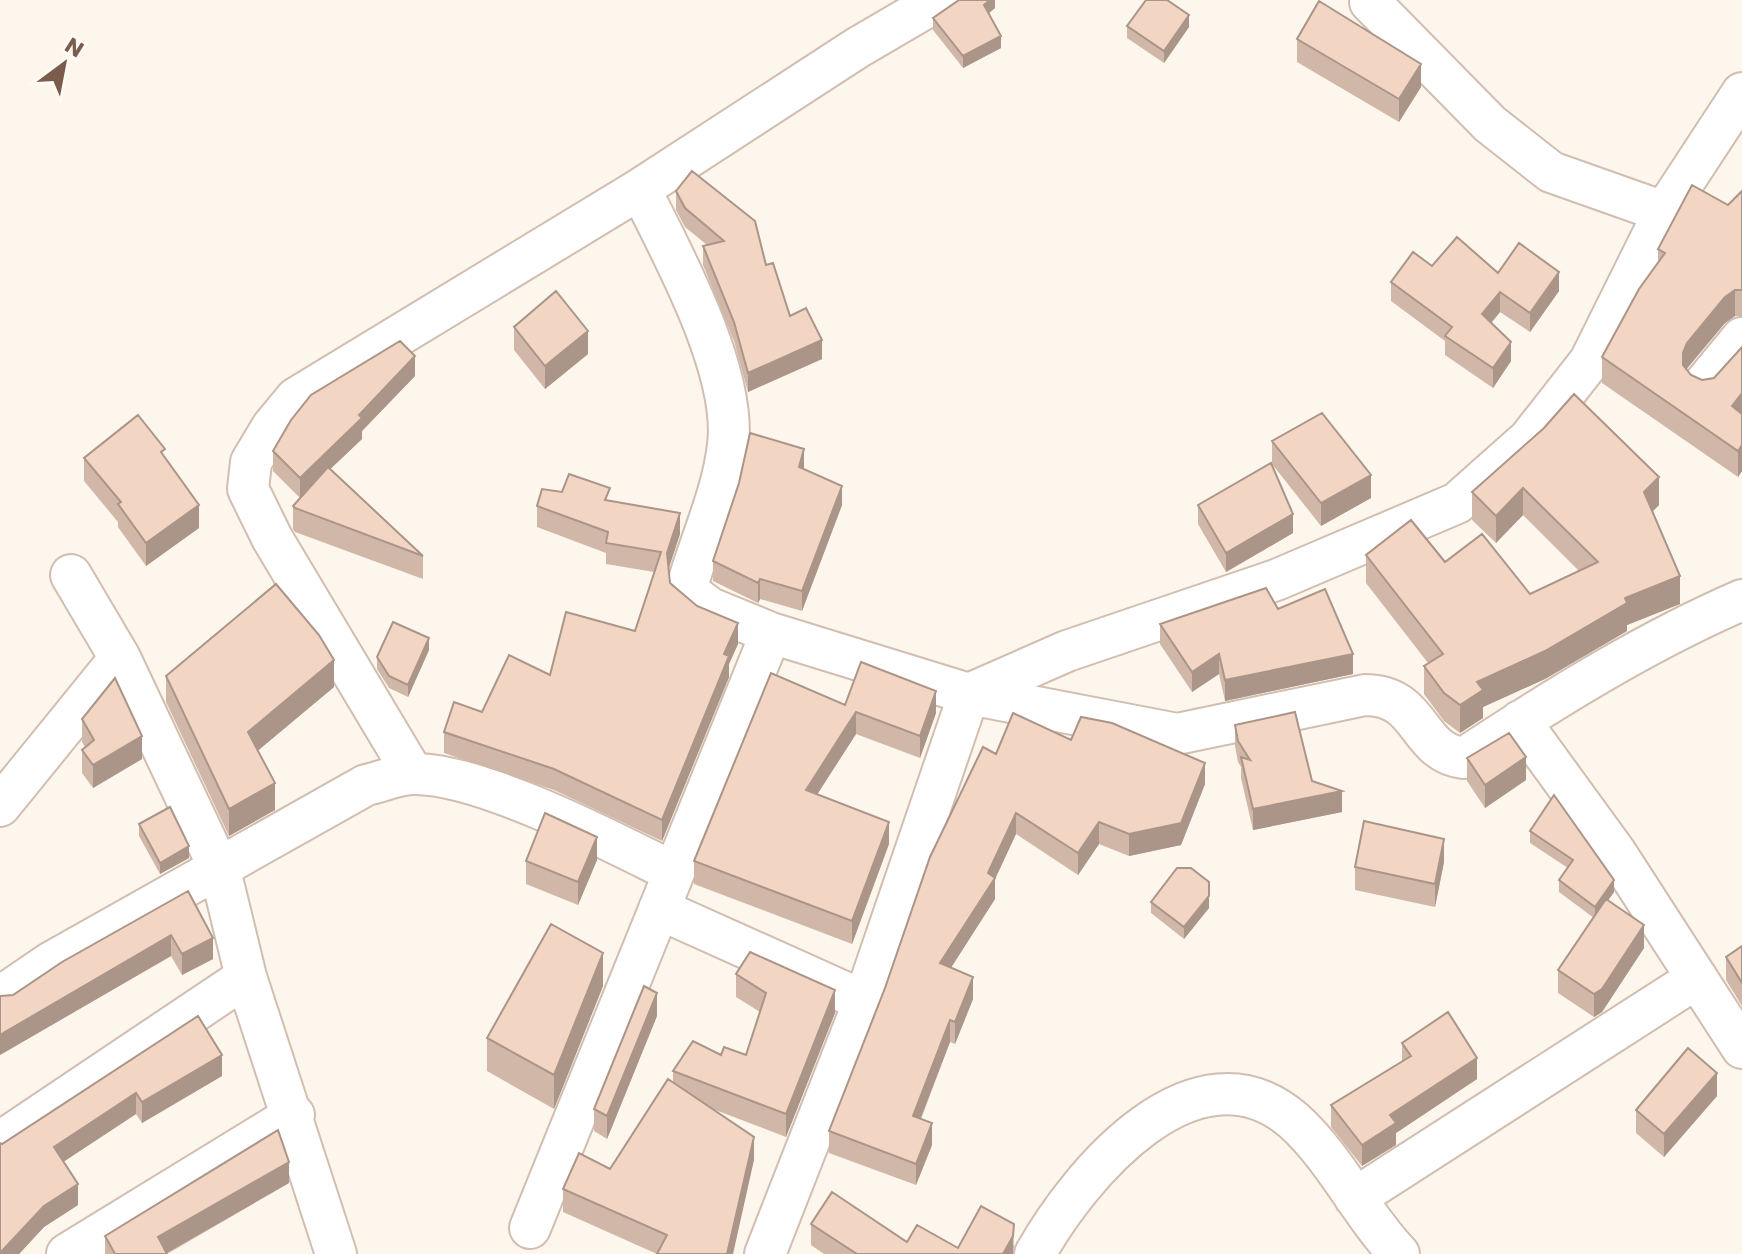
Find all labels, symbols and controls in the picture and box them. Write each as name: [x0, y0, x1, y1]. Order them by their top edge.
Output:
north arrow: [24, 24, 104, 104]
text: N: [59, 30, 90, 65]

